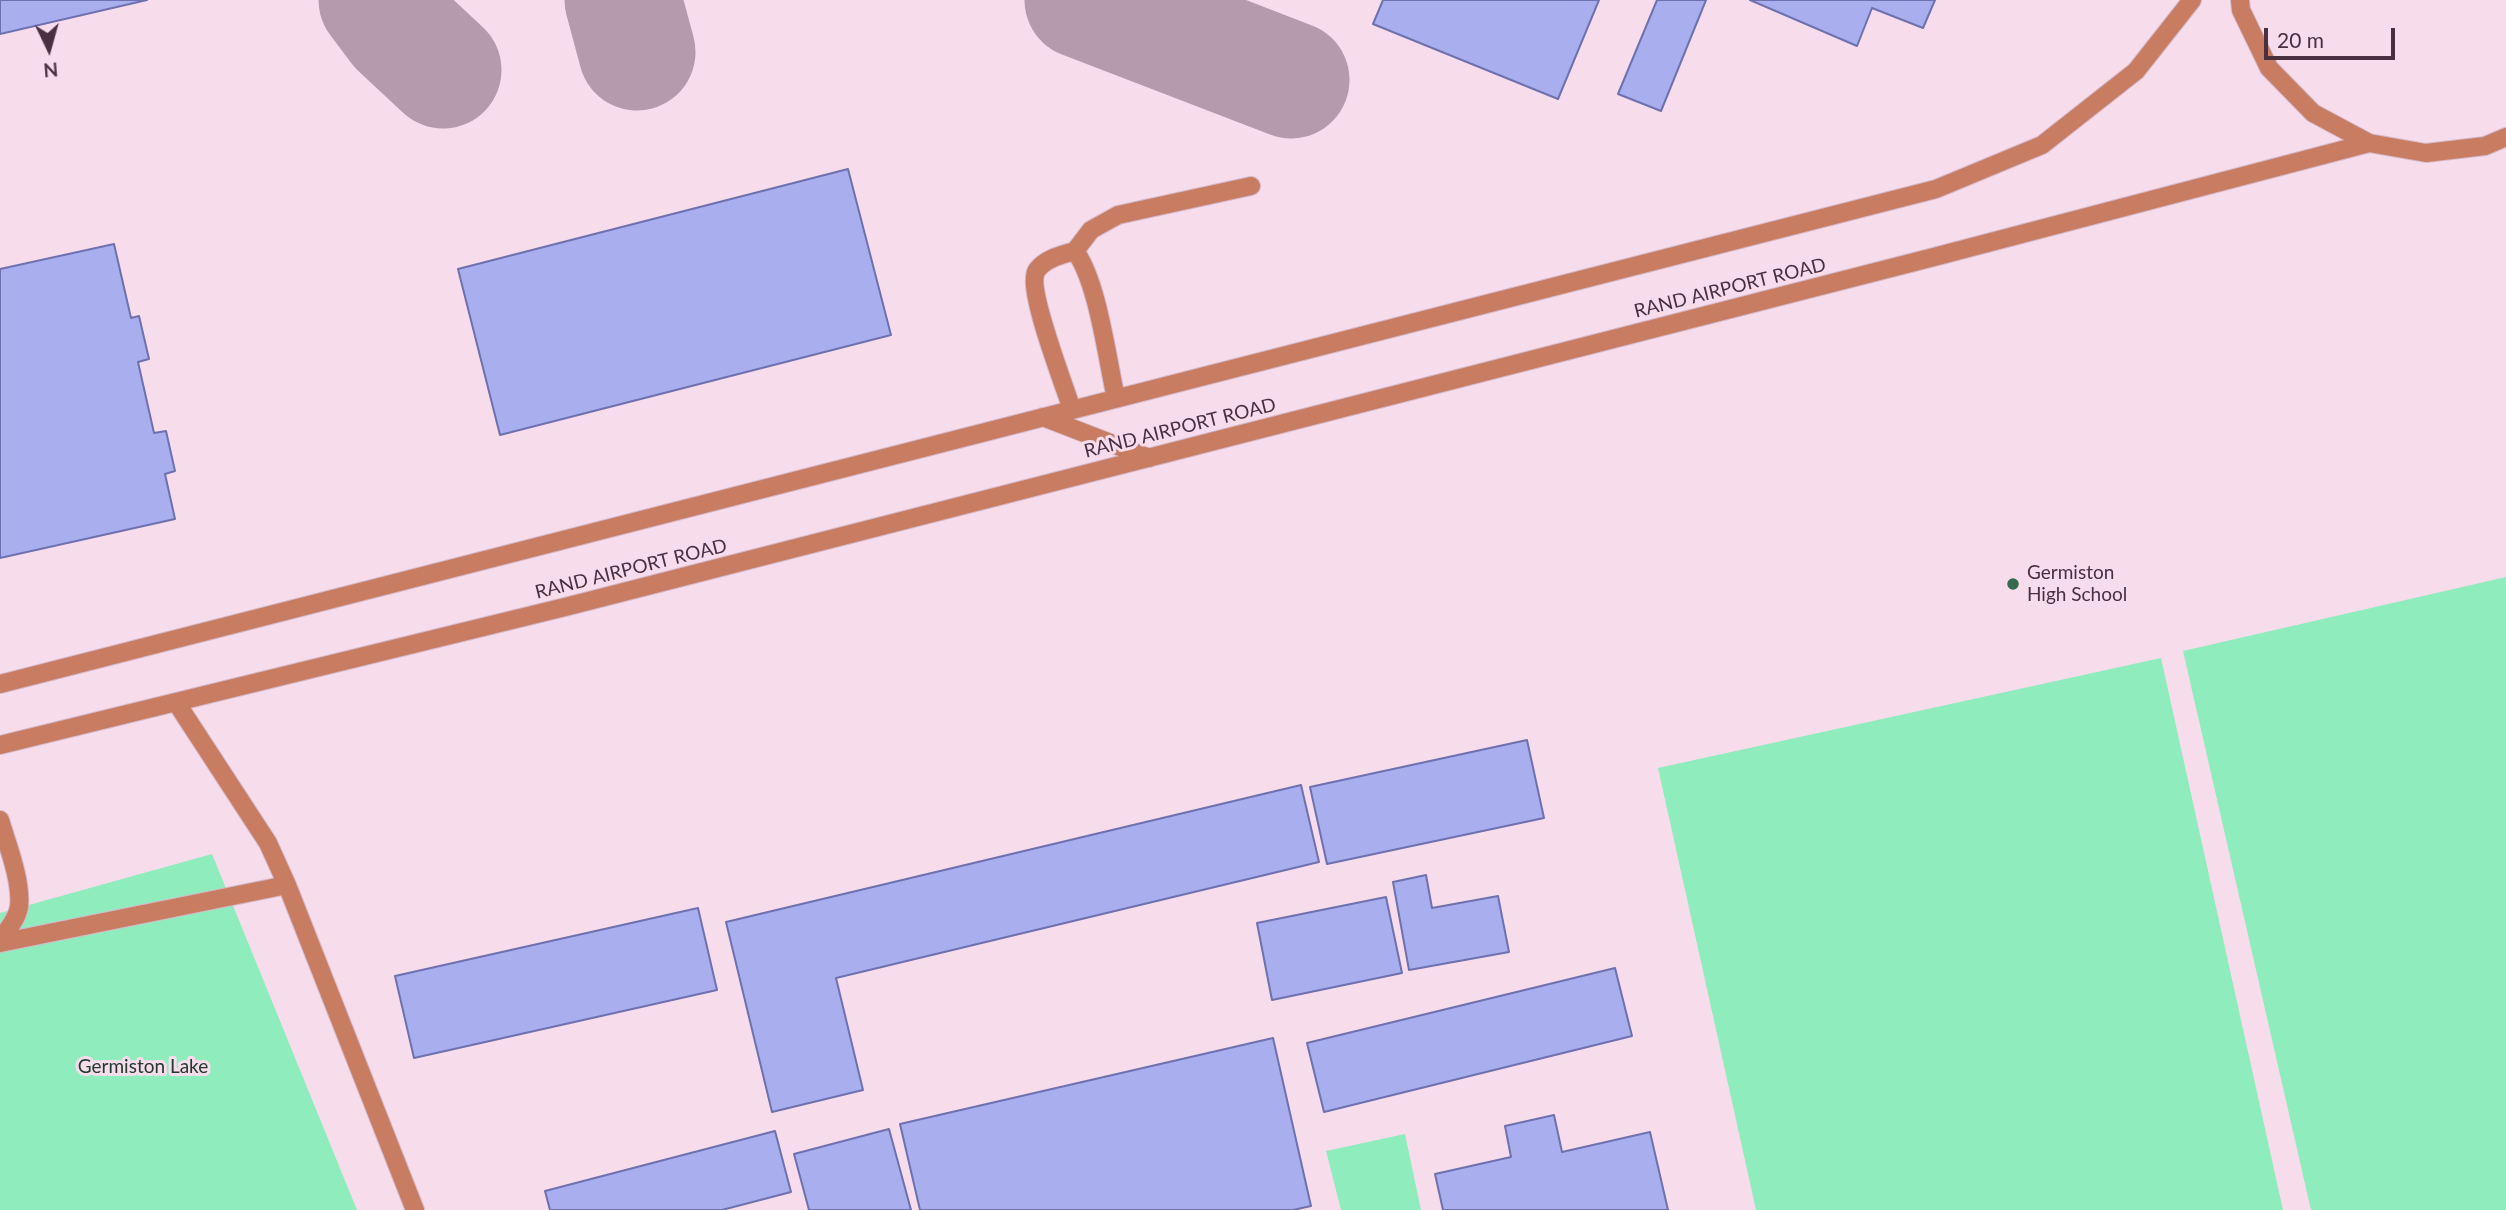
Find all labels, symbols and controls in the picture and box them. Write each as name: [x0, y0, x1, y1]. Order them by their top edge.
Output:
north arrow: [14, 14, 84, 84]
scale bar: [2268, 14, 2399, 58]
text: 20 m: [2277, 27, 2324, 52]
text: N: [43, 58, 59, 83]
street label: RAND AIRPORT ROAD: [1632, 253, 1828, 323]
street label: RAND AIRPORT ROAD: [1082, 393, 1278, 463]
street label: RAND AIRPORT ROAD: [533, 534, 729, 604]
place label: Germiston High School: [2027, 562, 2127, 606]
marker: Germiston High School: [2005, 576, 2021, 592]
park label: Germiston Lake: [78, 1056, 208, 1078]

